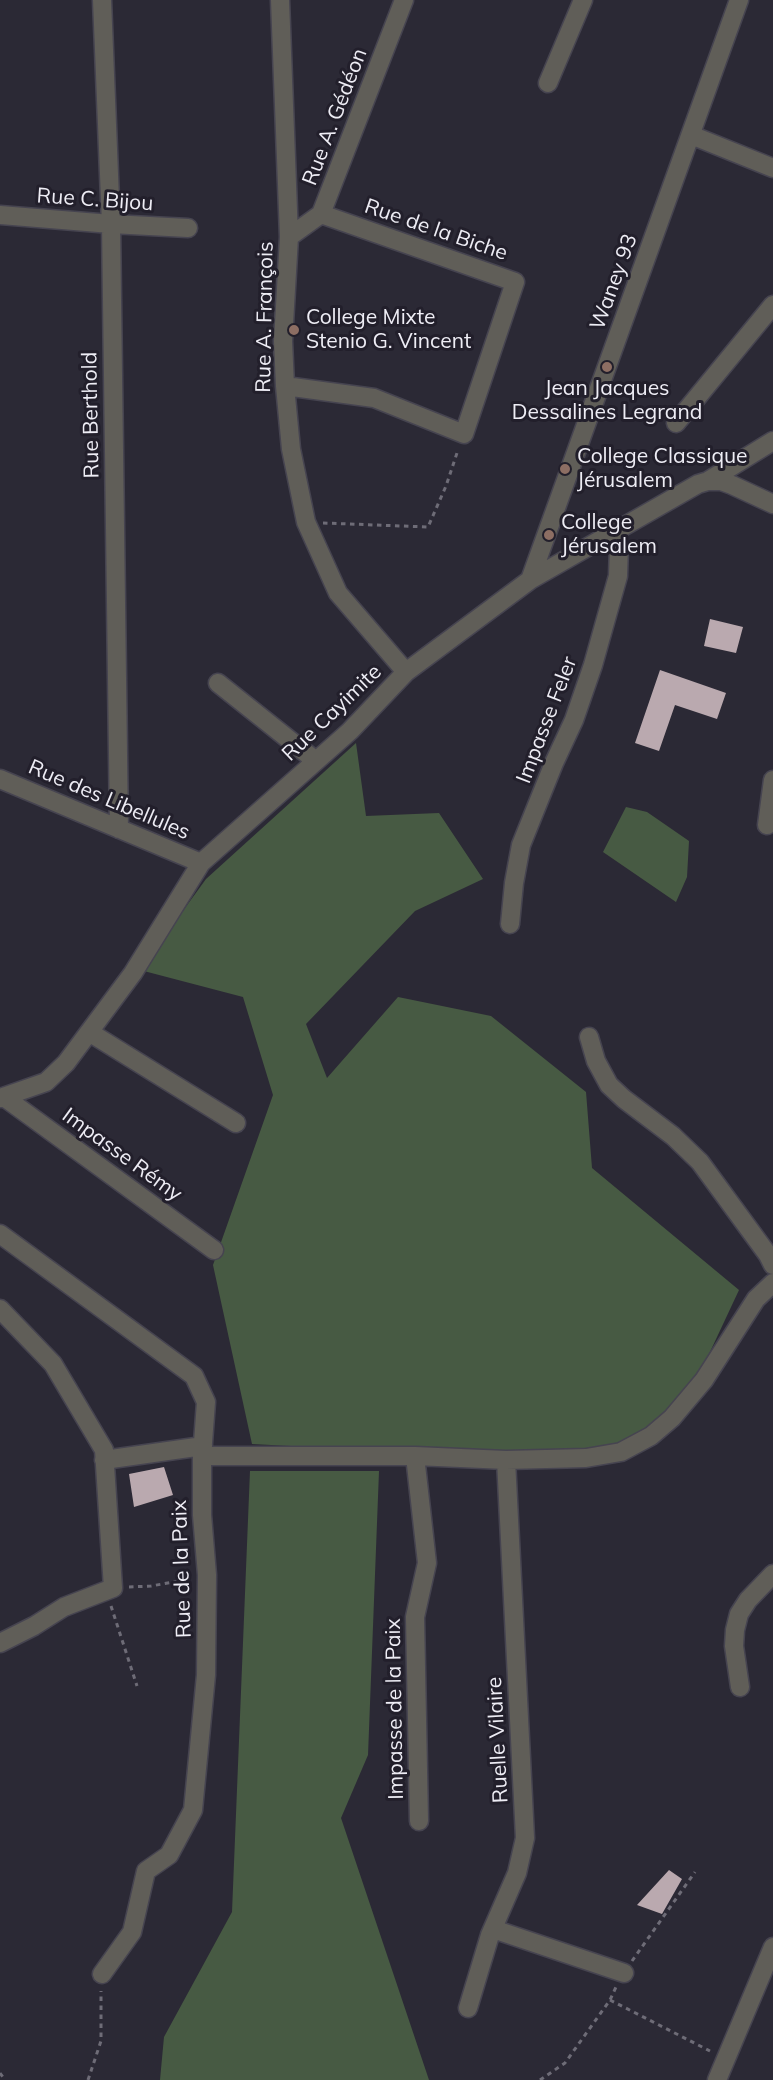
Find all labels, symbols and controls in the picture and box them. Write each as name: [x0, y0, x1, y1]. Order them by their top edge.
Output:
street label: Rue A. Gédéon: [297, 45, 373, 189]
street label: Rue C. Bijou: [36, 183, 154, 217]
street label: Rue de la Biche: [361, 194, 511, 266]
street label: Waney 93: [585, 231, 643, 333]
street label: Rue A. François: [251, 241, 279, 393]
place label: College Mixte Stenio G. Vincent: [306, 305, 471, 355]
marker: College Mixte Stenio G. Vincent: [287, 323, 301, 337]
street label: Rue Berthold: [77, 351, 105, 479]
marker: Jean Jacques Dessalines Legrand: [600, 360, 614, 374]
place label: Jean Jacques Dessalines Legrand: [512, 376, 702, 426]
place label: College Classique Jérusalem: [577, 444, 748, 494]
marker: College Classique Jérusalem: [558, 462, 572, 476]
place label: College Jérusalem: [561, 510, 657, 560]
marker: College Jérusalem: [542, 528, 556, 542]
street label: Impasse Feler: [511, 653, 583, 787]
street label: Rue Cayimite: [277, 659, 387, 767]
street label: Rue des Libellules: [25, 755, 193, 845]
street label: Impasse Rémy: [57, 1103, 187, 1207]
street label: Rue de la Paix: [167, 1500, 197, 1638]
street label: Impasse de la Paix: [381, 1618, 409, 1800]
street label: Ruelle Vilaire: [482, 1676, 514, 1804]

